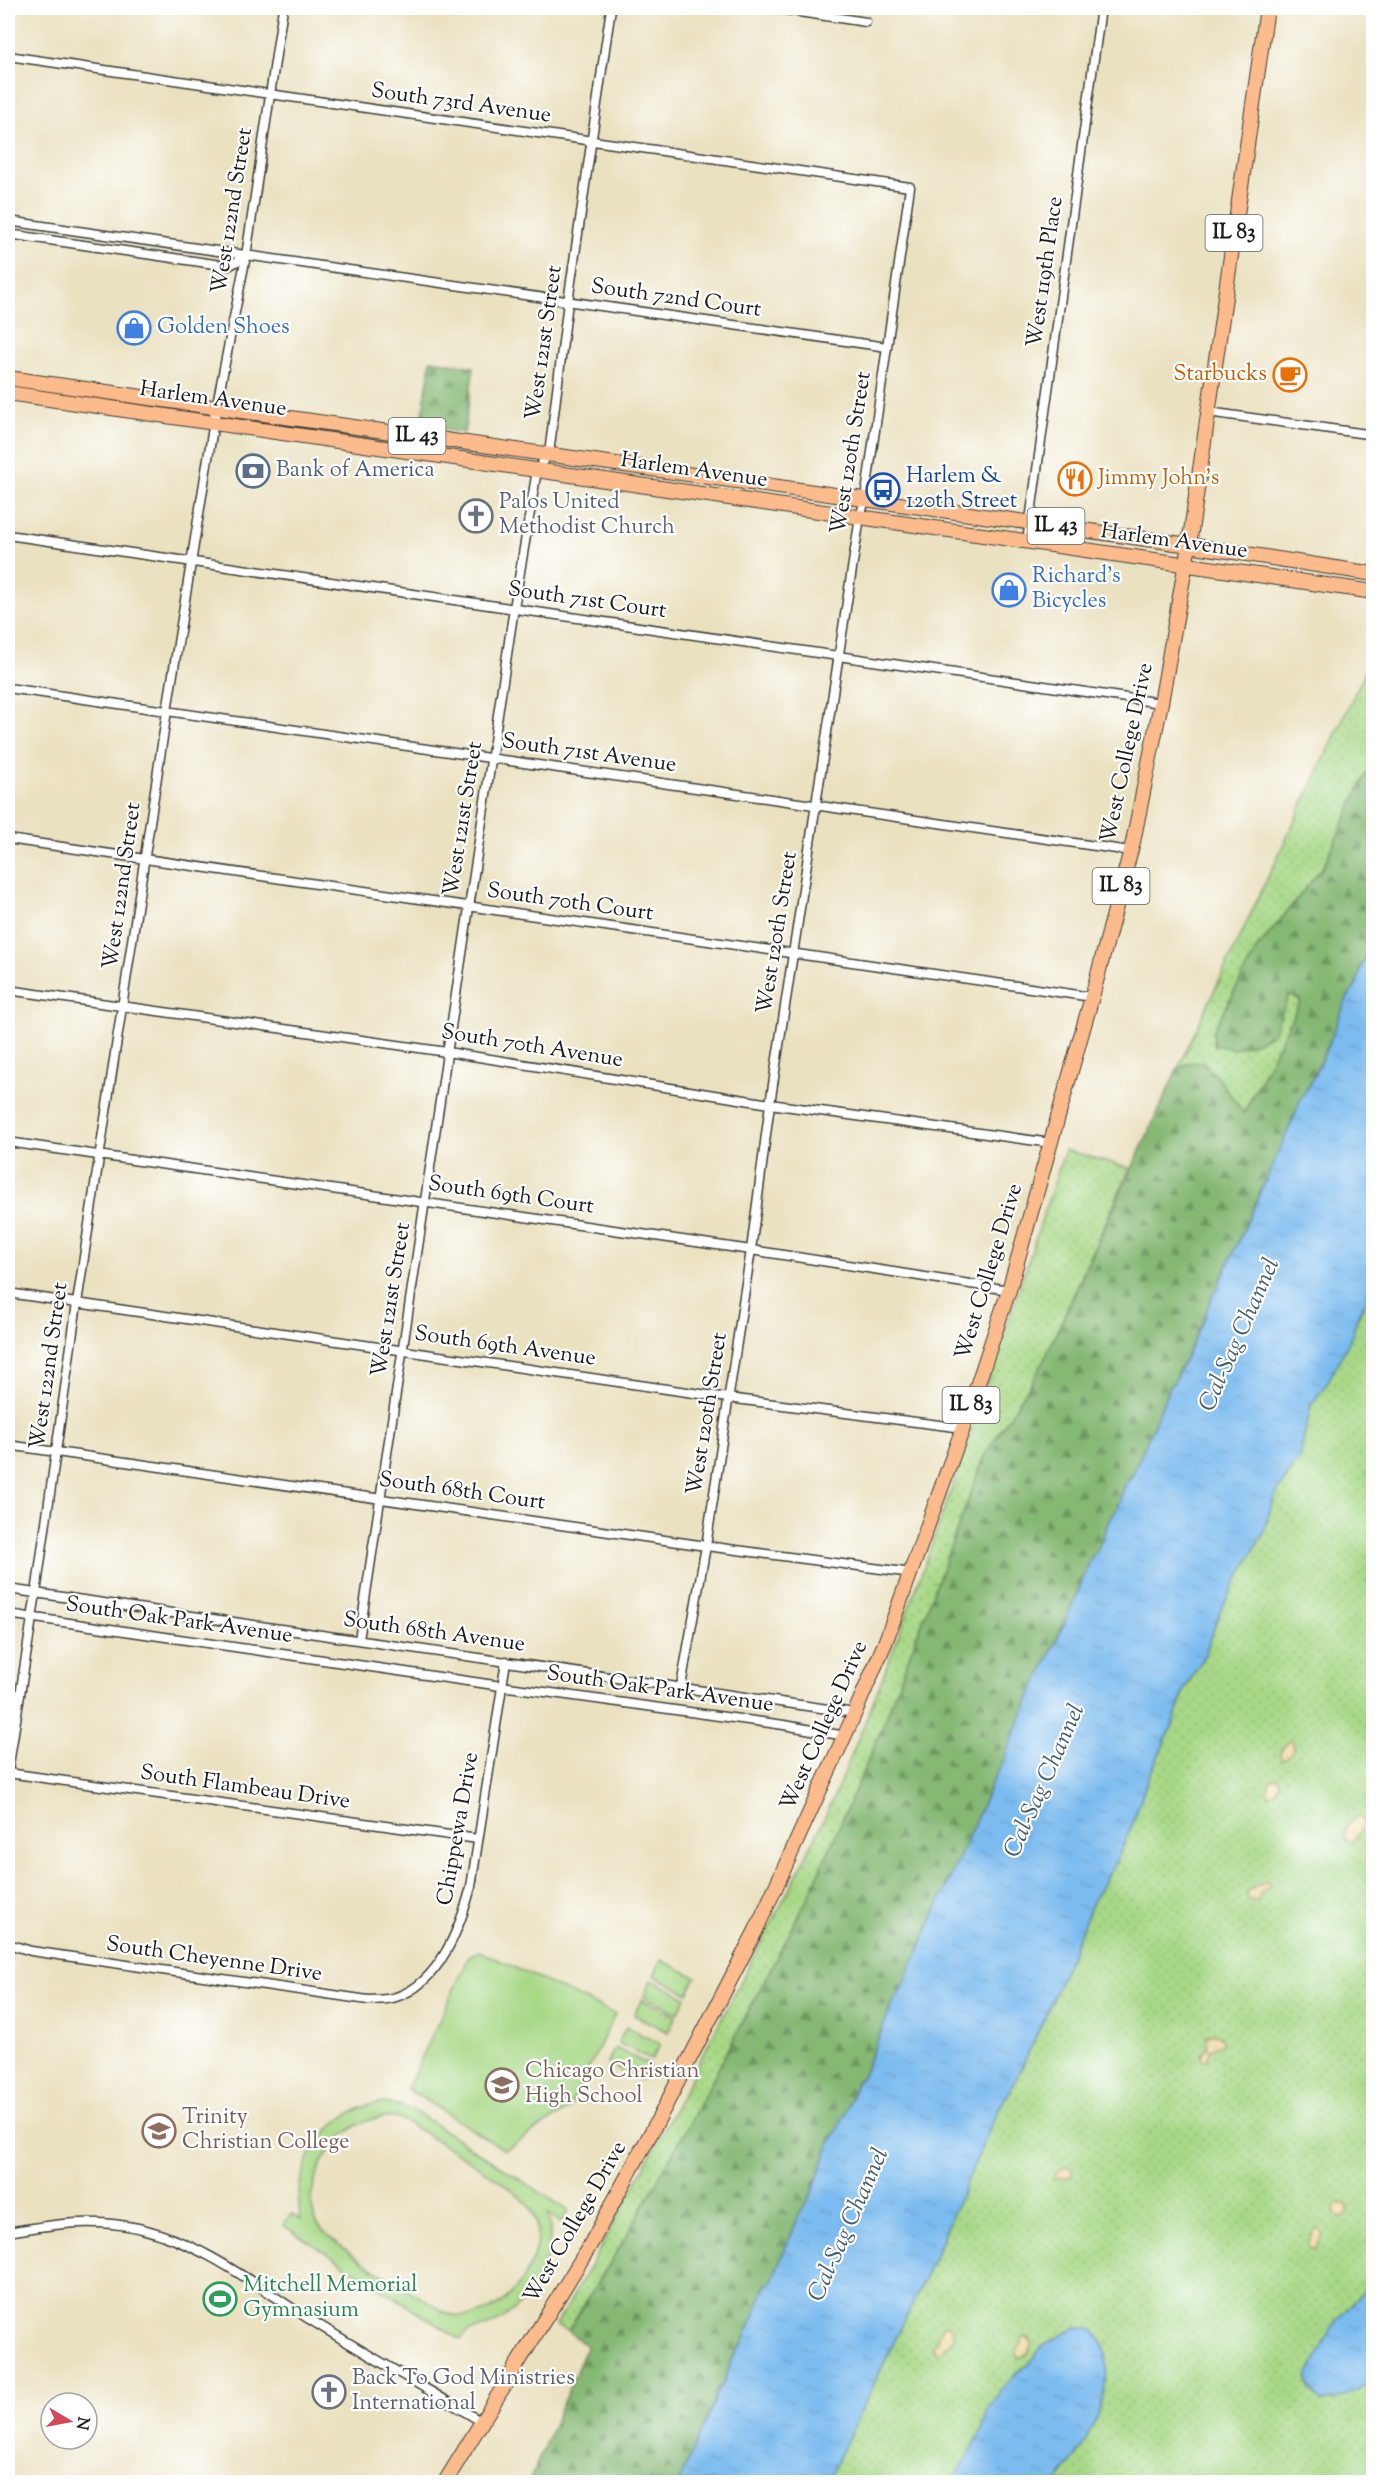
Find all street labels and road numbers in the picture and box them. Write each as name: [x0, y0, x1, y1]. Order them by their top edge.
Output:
street label: South 73rd Avenue: [369, 76, 553, 132]
street label: West 122nd Street: [204, 125, 262, 297]
street label: West 119th Place: [1020, 194, 1072, 350]
road number: IL 83: [1206, 215, 1262, 251]
street label: West 121st Street: [518, 263, 572, 423]
street label: South 72nd Court: [589, 271, 764, 327]
street label: West 120th Street: [823, 369, 881, 537]
street label: Harlem Avenue: [138, 374, 288, 426]
road number: IL 43: [388, 418, 446, 454]
street label: Harlem Avenue: [619, 445, 769, 497]
road number: IL 43: [1028, 508, 1084, 544]
street label: Harlem Avenue: [1099, 516, 1249, 568]
street label: South 71st Court: [506, 574, 669, 628]
street label: West College Drive: [1093, 660, 1163, 846]
street label: South 71st Avenue: [500, 726, 678, 782]
street label: West 121st Street: [436, 739, 492, 899]
street label: West 122nd Street: [95, 800, 151, 971]
street label: West 120th Street: [749, 849, 807, 1017]
road number: IL 83: [1092, 868, 1150, 904]
street label: South 70th Court: [485, 875, 656, 931]
street label: South 70th Avenue: [439, 1017, 625, 1077]
street label: South 69th Court: [426, 1169, 596, 1224]
street label: West College Drive: [948, 1180, 1032, 1364]
street label: West 121st Street: [364, 1220, 420, 1380]
street label: West 122nd Street: [22, 1280, 78, 1451]
street label: South 69th Avenue: [412, 1318, 598, 1376]
street label: West 120th Street: [679, 1330, 737, 1498]
road number: IL 83: [942, 1387, 1000, 1423]
street label: South 68th Court: [377, 1464, 548, 1520]
street label: South Oak Park Avenue: [63, 1589, 295, 1653]
street label: South 68th Avenue: [341, 1604, 527, 1662]
street label: West College Drive: [773, 1636, 877, 1816]
street label: South Oak Park Avenue: [544, 1658, 776, 1722]
street label: Chippewa Drive: [430, 1750, 488, 1908]
street label: South Flambeau Drive: [138, 1757, 352, 1819]
street label: South Cheyenne Drive: [104, 1929, 324, 1991]
street label: West College Drive: [516, 2136, 636, 2310]

